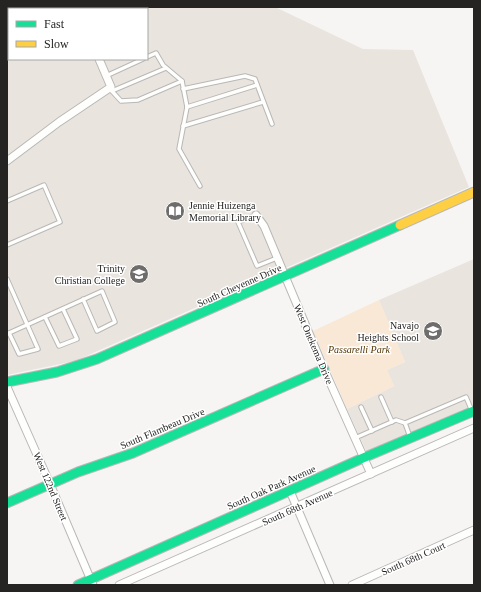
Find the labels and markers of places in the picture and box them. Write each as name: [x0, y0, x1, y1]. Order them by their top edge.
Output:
library icon: Jennie Huizenga Memorial Library: [164, 200, 186, 222]
place label: Jennie Huizenga Memorial Library: [189, 200, 261, 223]
place label: Trinity Christian College: [55, 263, 126, 286]
school or university icon: Trinity Christian College: [128, 263, 150, 285]
place label: Navajo Heights School: [358, 320, 419, 343]
school or university icon: Navajo Heights School: [422, 320, 444, 342]

